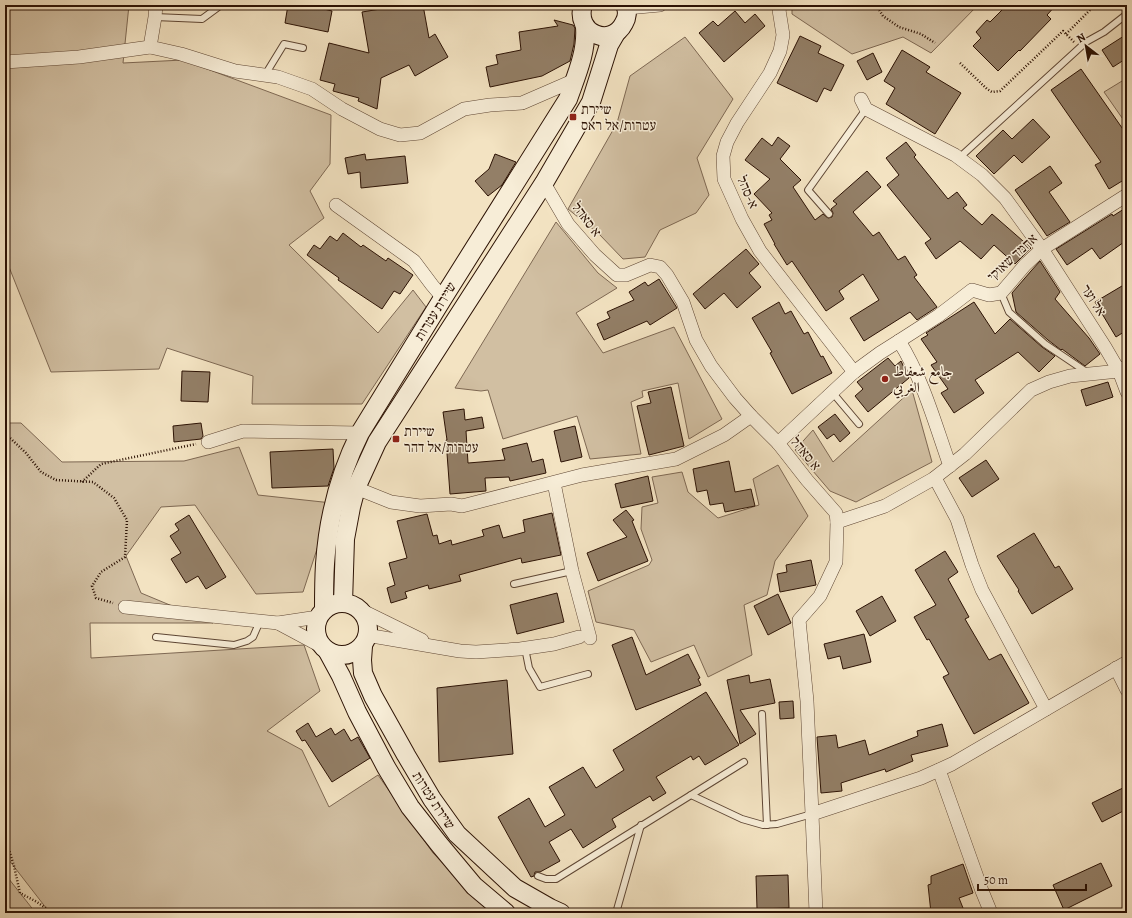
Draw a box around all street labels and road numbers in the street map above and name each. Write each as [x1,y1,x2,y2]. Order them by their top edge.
street label: א-סהל [732,173,763,212]
street label: א סאהל [567,198,606,241]
street label: אחמד שאוקי [983,229,1042,286]
street label: שיירת עטרות [410,278,461,344]
street label: אל וער [1076,281,1111,320]
street label: א סאהל [786,432,825,474]
street label: שיירת עטרות [408,768,460,833]

